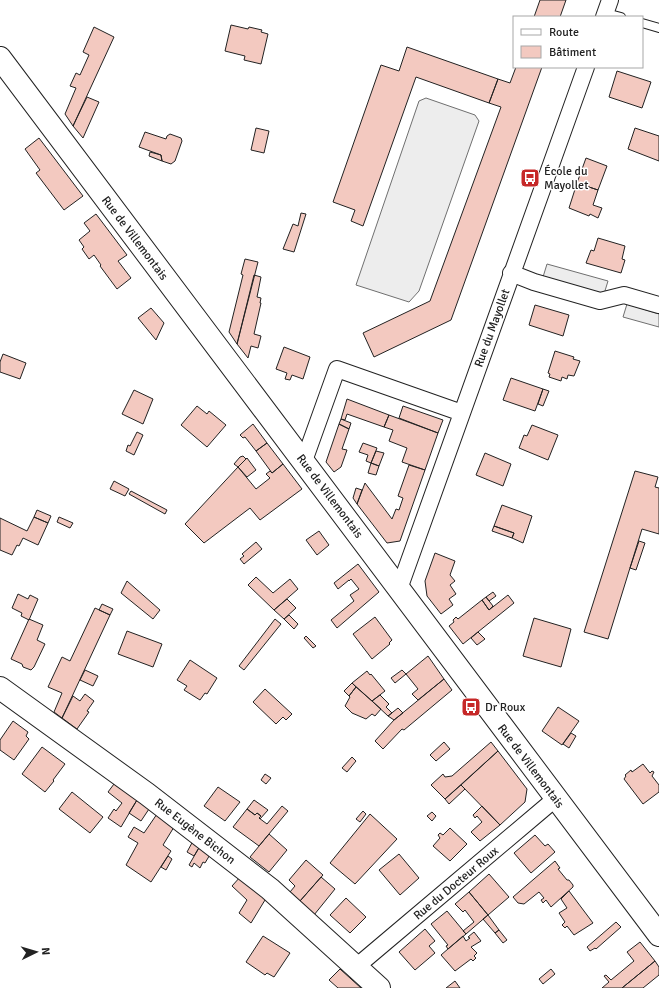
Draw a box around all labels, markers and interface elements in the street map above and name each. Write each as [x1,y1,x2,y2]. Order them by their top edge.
legend [513,16,643,68]
text: Route [549,25,579,40]
text: Bâtiment [549,45,596,60]
place label: École du Mayollet [544,164,588,193]
bus stop icon: École du Mayollet [519,167,541,189]
street label: Rue de Villemontais [98,193,171,283]
street label: Rue du Mayollet [471,287,514,369]
street label: Rue de Villemontais [293,451,366,541]
bus stop icon: Dr Roux [460,696,482,718]
place label: Dr Roux [485,700,526,715]
street label: Rue de Villemontais [494,721,567,811]
street label: Rue Eugène Bichon [151,795,238,868]
street label: Rue du Docteur Roux [411,843,502,923]
north arrow [16,932,56,972]
text: N [39,947,52,956]

